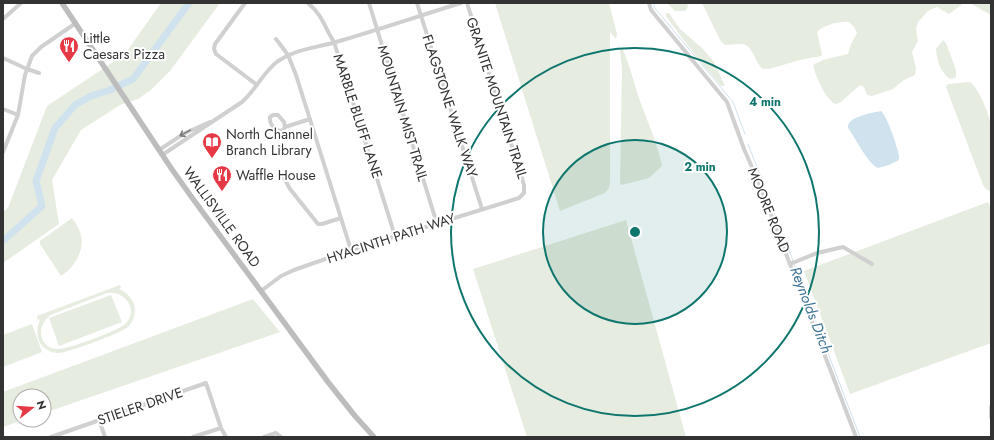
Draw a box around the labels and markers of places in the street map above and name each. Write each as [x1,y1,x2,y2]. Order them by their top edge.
place label: Little Caesars Pizza [83,28,165,64]
restaurant icon: Little Caesars Pizza [58,35,80,63]
place label: North Channel Branch Library [226,124,313,160]
library icon: North Channel Branch Library [201,131,223,159]
restaurant icon: Waffle House [211,164,233,192]
place label: Waffle House [236,165,316,185]
centre of rings [628,225,642,239]

